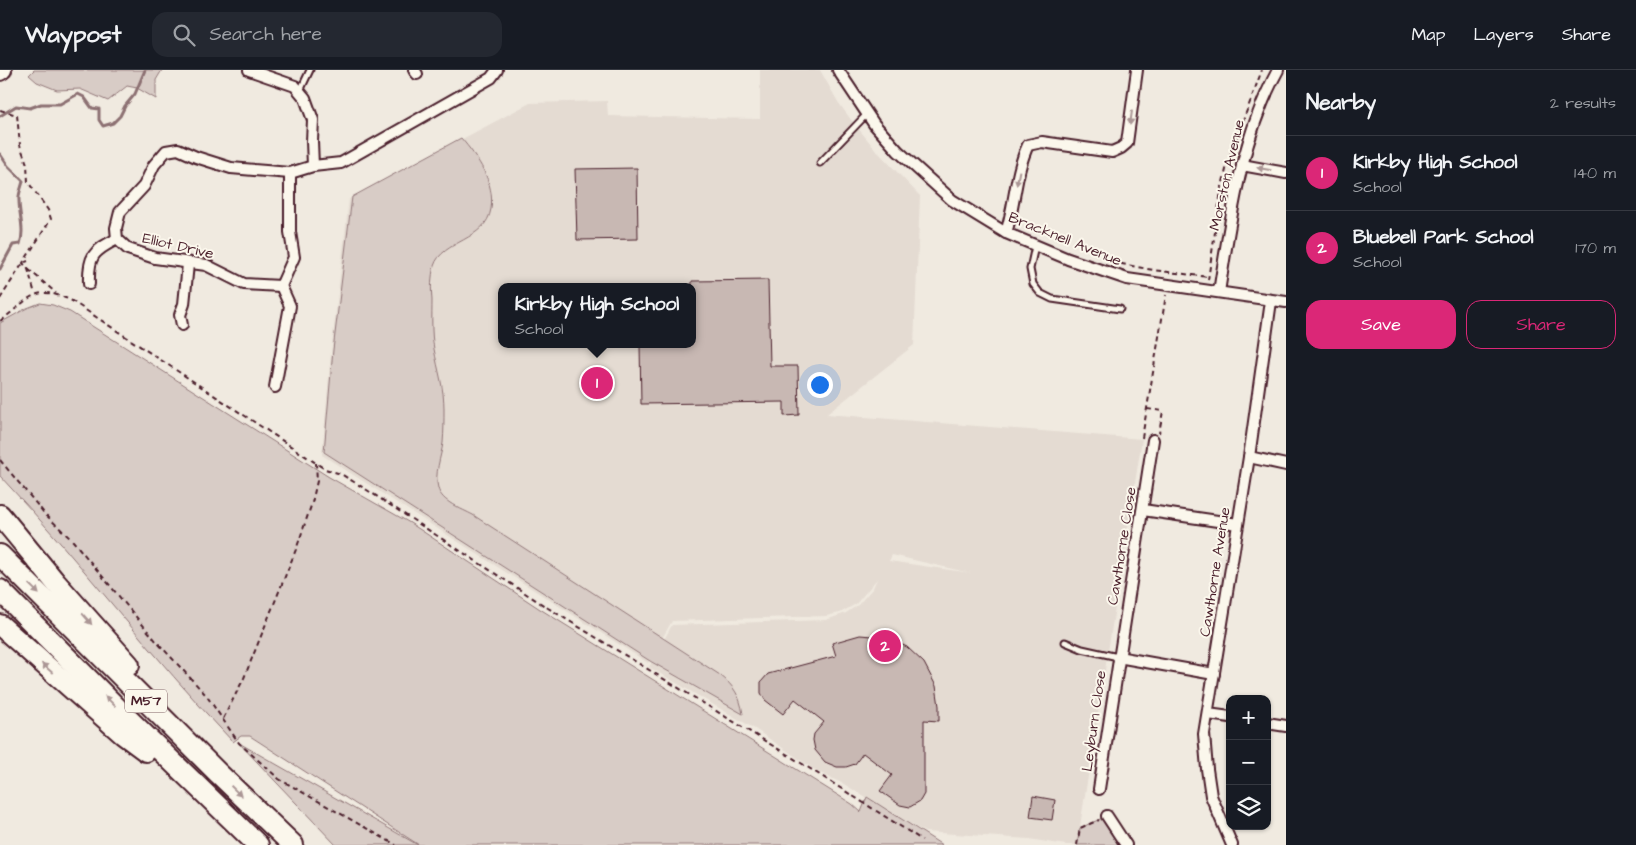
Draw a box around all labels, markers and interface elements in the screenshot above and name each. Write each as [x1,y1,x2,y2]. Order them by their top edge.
search box [152,12,502,57]
text: Waypost [25,18,122,52]
icon: search [170,21,198,49]
text: Search here [210,21,322,48]
text: Map [1411,22,1445,47]
text: Layers [1473,22,1534,47]
text: Share [1562,22,1611,47]
text: Nearby [1306,88,1376,117]
text: 2 results [1550,92,1616,114]
one-way arrow [1126,111,1134,127]
street label: Morston Avenue [1204,117,1250,233]
text: Kirkby High School [1353,149,1517,176]
text: 1 [1321,162,1323,184]
text: 140 m [1574,162,1616,184]
one-way arrow [1256,165,1272,173]
one-way arrow [1014,171,1022,187]
text: School [1353,176,1402,198]
street label: Bracknell Avenue [1005,207,1125,271]
text: Bluebell Park School [1353,224,1534,251]
street label: Elliot Drive [140,228,216,264]
text: 2 [1317,237,1327,259]
text: 170 m [1575,237,1616,259]
text: School [1353,251,1402,273]
popup [498,283,696,348]
text: Kirkby High School [515,291,679,318]
button: Save [1306,300,1456,349]
button: Share [1466,300,1616,349]
text: School [515,318,564,340]
pin: 1 [581,364,613,402]
your location [807,372,833,398]
street label: Cawthorne Close [1102,485,1142,607]
street label: Cawthorne Avenue [1194,506,1236,638]
one-way arrow [28,583,40,595]
one-way arrow [82,613,93,626]
pin: 2 [869,627,901,665]
one-way arrow [41,662,54,673]
street label: Leyburn Close [1077,669,1112,773]
road number: M57 [125,690,167,712]
map controls [1226,695,1271,830]
button: + [1226,695,1271,740]
one-way arrow [104,696,116,708]
button: − [1226,740,1271,785]
one-way arrow [230,785,242,797]
button: layers [1226,785,1271,830]

